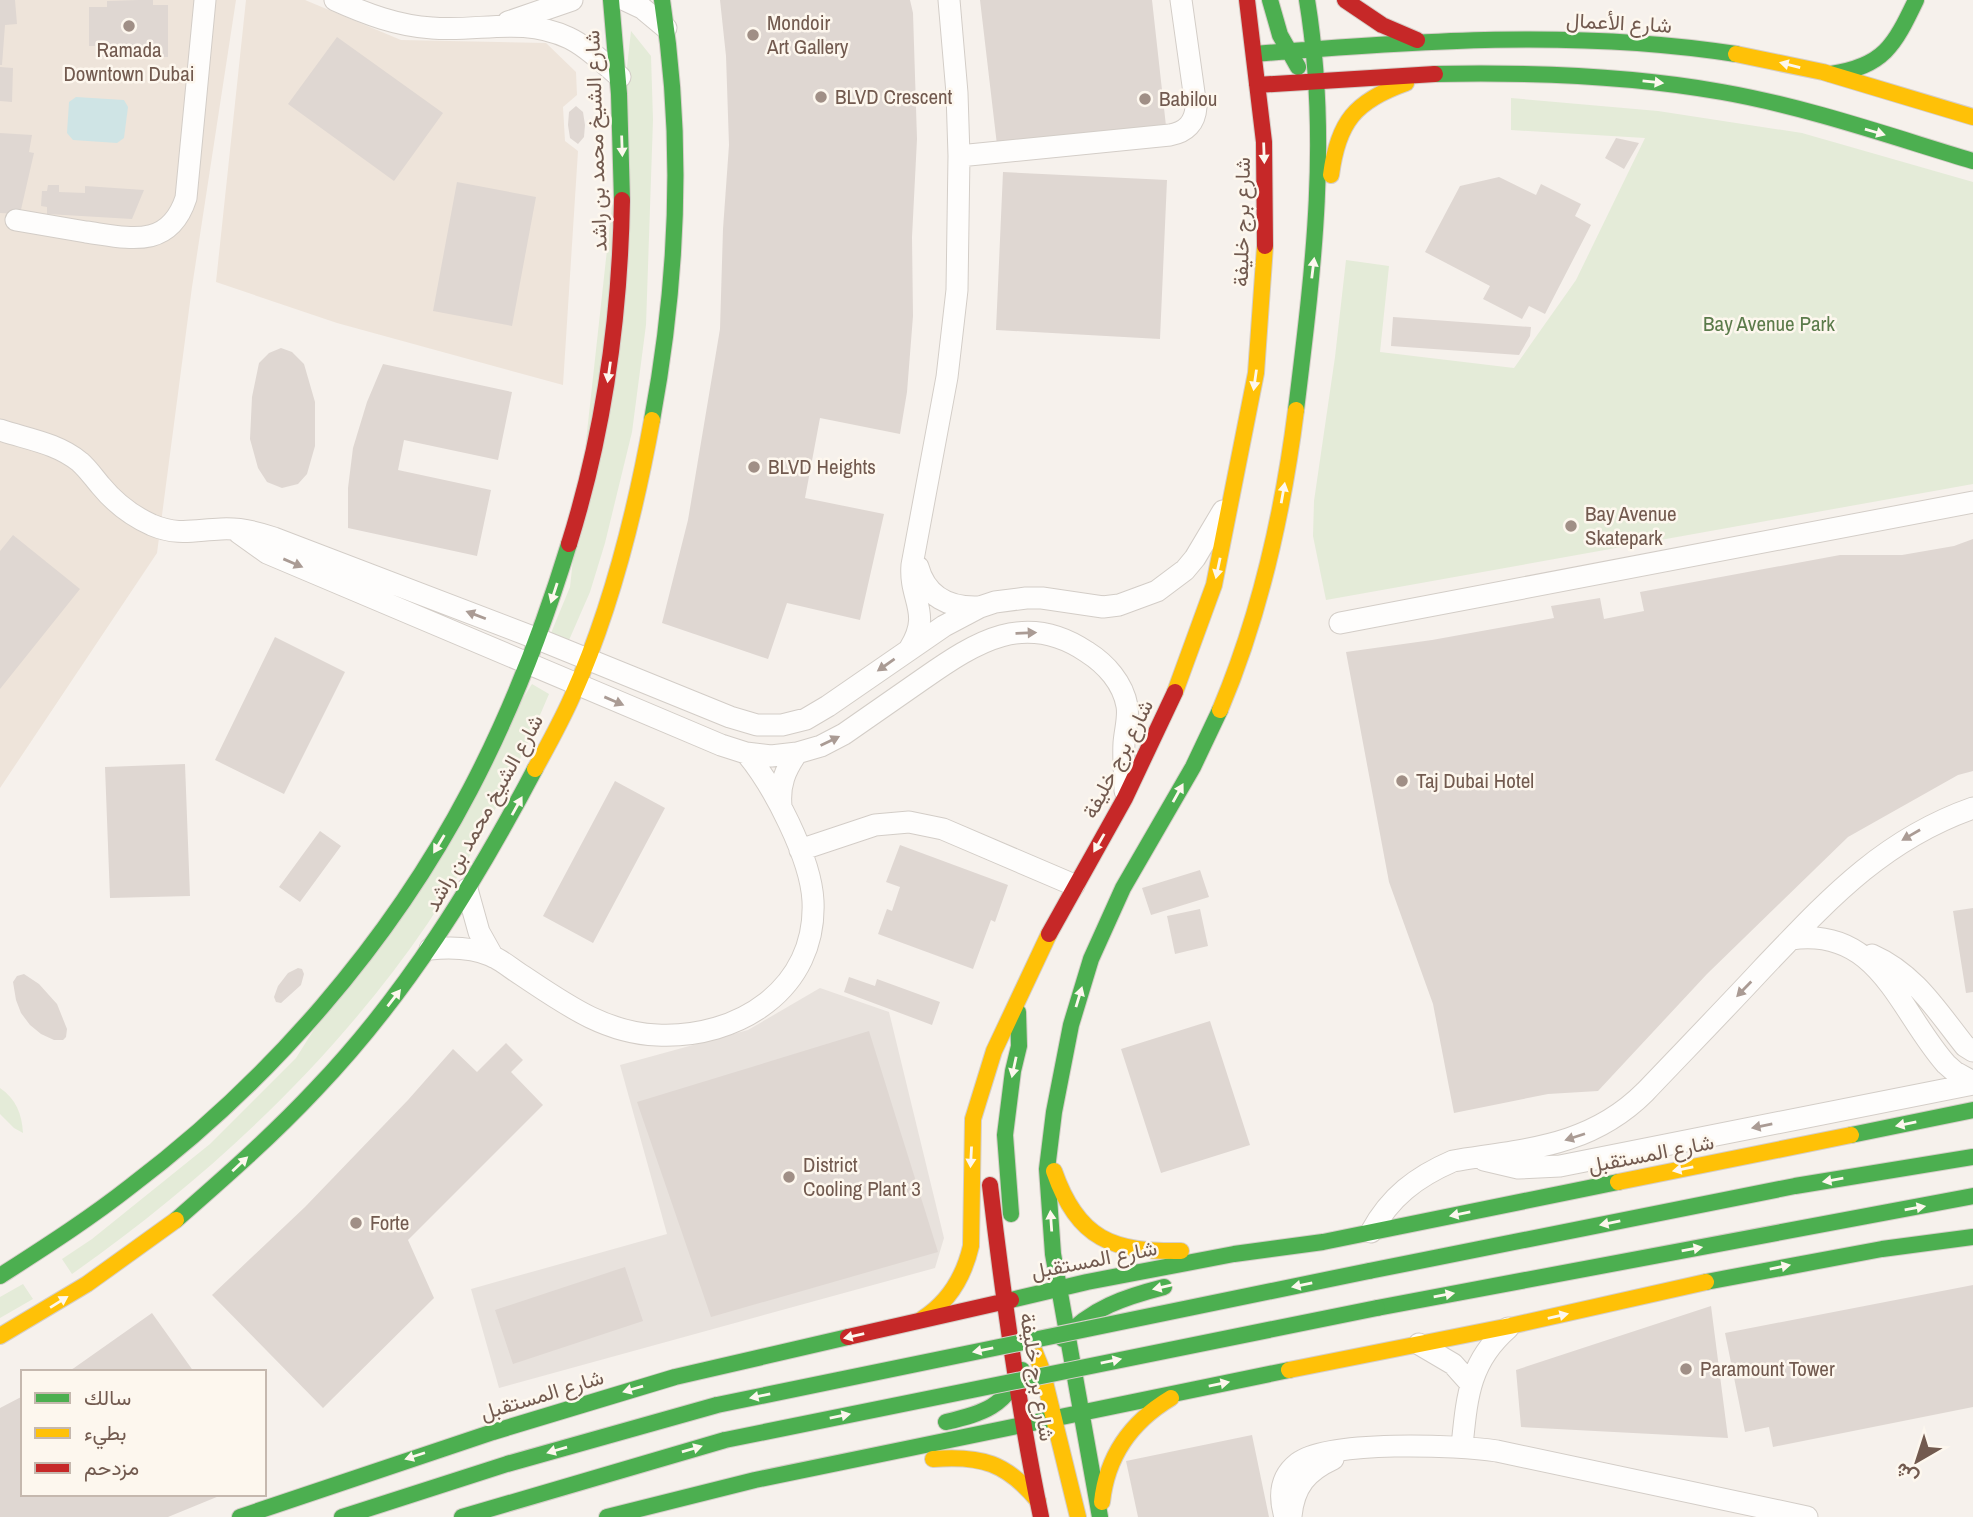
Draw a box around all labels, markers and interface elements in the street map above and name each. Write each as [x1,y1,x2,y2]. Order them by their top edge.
street label: شارع الأعمال [1565,5,1673,40]
place label: Mondoir Art Gallery [766,8,849,61]
marker: Ramada Downtown Dubai [121,18,137,34]
marker: Mondoir Art Gallery [745,27,761,43]
street label: شارع الشيخ محمد بن راشد [577,30,614,252]
place label: Ramada Downtown Dubai [63,35,195,88]
one-way arrow [1779,59,1801,70]
one-way arrow [1642,77,1664,88]
place label: BLVD Crescent [835,82,953,111]
place label: Babilou [1159,84,1217,113]
marker: BLVD Crescent [813,89,829,105]
marker: Babilou [1137,91,1153,107]
one-way arrow [1864,127,1885,137]
one-way arrow [616,135,627,157]
one-way arrow [1259,142,1270,164]
street label: شارع برج خليفة [1226,157,1257,287]
one-way arrow [1307,257,1318,279]
park label: Bay Avenue Park [1703,309,1835,338]
one-way arrow [604,362,615,384]
one-way arrow [1249,369,1260,391]
place label: BLVD Heights [768,452,876,481]
marker: BLVD Heights [746,459,762,475]
one-way arrow [1277,482,1288,504]
place label: Bay Avenue Skatepark [1585,499,1677,552]
marker: Bay Avenue Skatepark [1563,518,1579,534]
one-way arrow [1212,557,1223,579]
one-way arrow [282,558,303,569]
one-way arrow [548,582,559,603]
one-way arrow [465,610,486,621]
one-way arrow [1015,627,1037,639]
one-way arrow [877,658,895,672]
street label: شارع برج خليفة [1075,694,1160,823]
one-way arrow [604,696,625,707]
street label: شارع الشيخ محمد بن راشد [417,709,550,917]
one-way arrow [820,736,840,747]
place label: Taj Dubai Hotel [1416,766,1534,795]
marker: Taj Dubai Hotel [1394,773,1410,789]
one-way arrow [1172,784,1184,803]
one-way arrow [511,797,523,816]
one-way arrow [1901,829,1920,842]
one-way arrow [1093,833,1105,852]
one-way arrow [433,834,446,853]
one-way arrow [1735,980,1752,997]
one-way arrow [1074,986,1084,1007]
one-way arrow [386,989,401,1007]
one-way arrow [1009,1056,1020,1078]
one-way arrow [1895,1119,1917,1130]
one-way arrow [1751,1121,1773,1132]
street label: شارع المستقبل [1586,1127,1716,1180]
one-way arrow [1564,1132,1585,1143]
one-way arrow [966,1146,977,1168]
place label: District Cooling Plant 3 [803,1150,921,1203]
one-way arrow [231,1157,248,1173]
one-way arrow [1672,1164,1694,1175]
marker: District Cooling Plant 3 [781,1169,797,1185]
one-way arrow [1822,1175,1844,1186]
one-way arrow [1905,1202,1927,1213]
place label: Forte [370,1208,409,1237]
one-way arrow [1449,1209,1471,1220]
one-way arrow [1045,1210,1056,1232]
marker: Forte [348,1215,364,1231]
one-way arrow [1599,1218,1621,1229]
street label: شارع المستقبل [1029,1233,1159,1286]
one-way arrow [1681,1244,1703,1255]
one-way arrow [1769,1261,1791,1272]
one-way arrow [1291,1279,1313,1290]
one-way arrow [1152,1282,1174,1293]
one-way arrow [1433,1290,1455,1301]
one-way arrow [49,1296,69,1309]
one-way arrow [1547,1310,1569,1321]
street label: شارع برج خليفة [1013,1311,1062,1443]
one-way arrow [843,1330,865,1341]
one-way arrow [972,1345,994,1356]
place label: Paramount Tower [1700,1354,1835,1383]
one-way arrow [1100,1356,1122,1367]
marker: Paramount Tower [1678,1361,1694,1377]
street label: شارع المستقبل [477,1362,607,1427]
legend [21,1370,266,1496]
one-way arrow [1208,1378,1230,1389]
text: سالك [84,1383,131,1412]
one-way arrow [622,1385,643,1395]
one-way arrow [749,1390,771,1401]
one-way arrow [829,1411,851,1422]
text: بطيء [84,1418,127,1450]
north arrow [1882,1426,1952,1496]
one-way arrow [681,1443,703,1454]
one-way arrow [546,1445,567,1455]
one-way arrow [405,1452,426,1462]
text: مزدحم [84,1453,139,1482]
text: ش [1889,1457,1923,1492]

